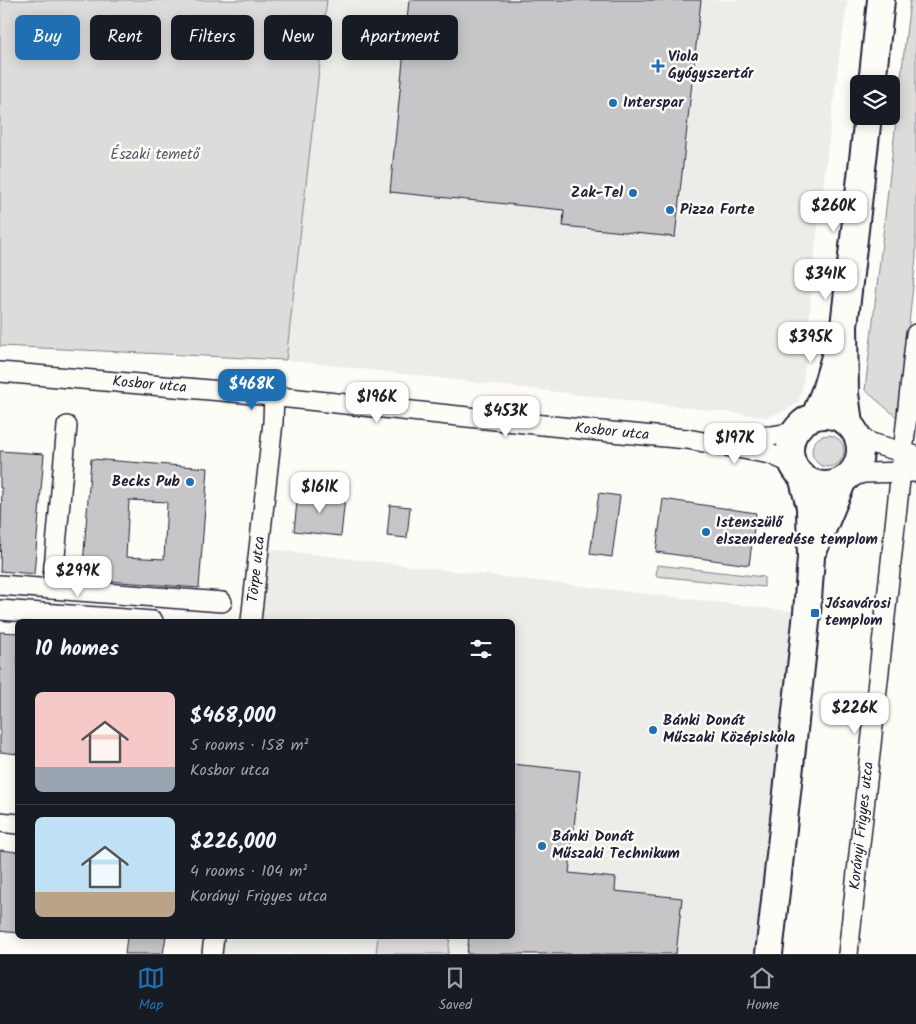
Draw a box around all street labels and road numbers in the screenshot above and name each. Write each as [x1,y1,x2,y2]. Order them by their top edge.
street label: Kosbor utca [111,370,188,400]
street label: Kosbor utca [574,416,650,447]
street label: Törpe utca [241,535,272,604]
street label: Korányi Frigyes utca [843,760,881,891]

